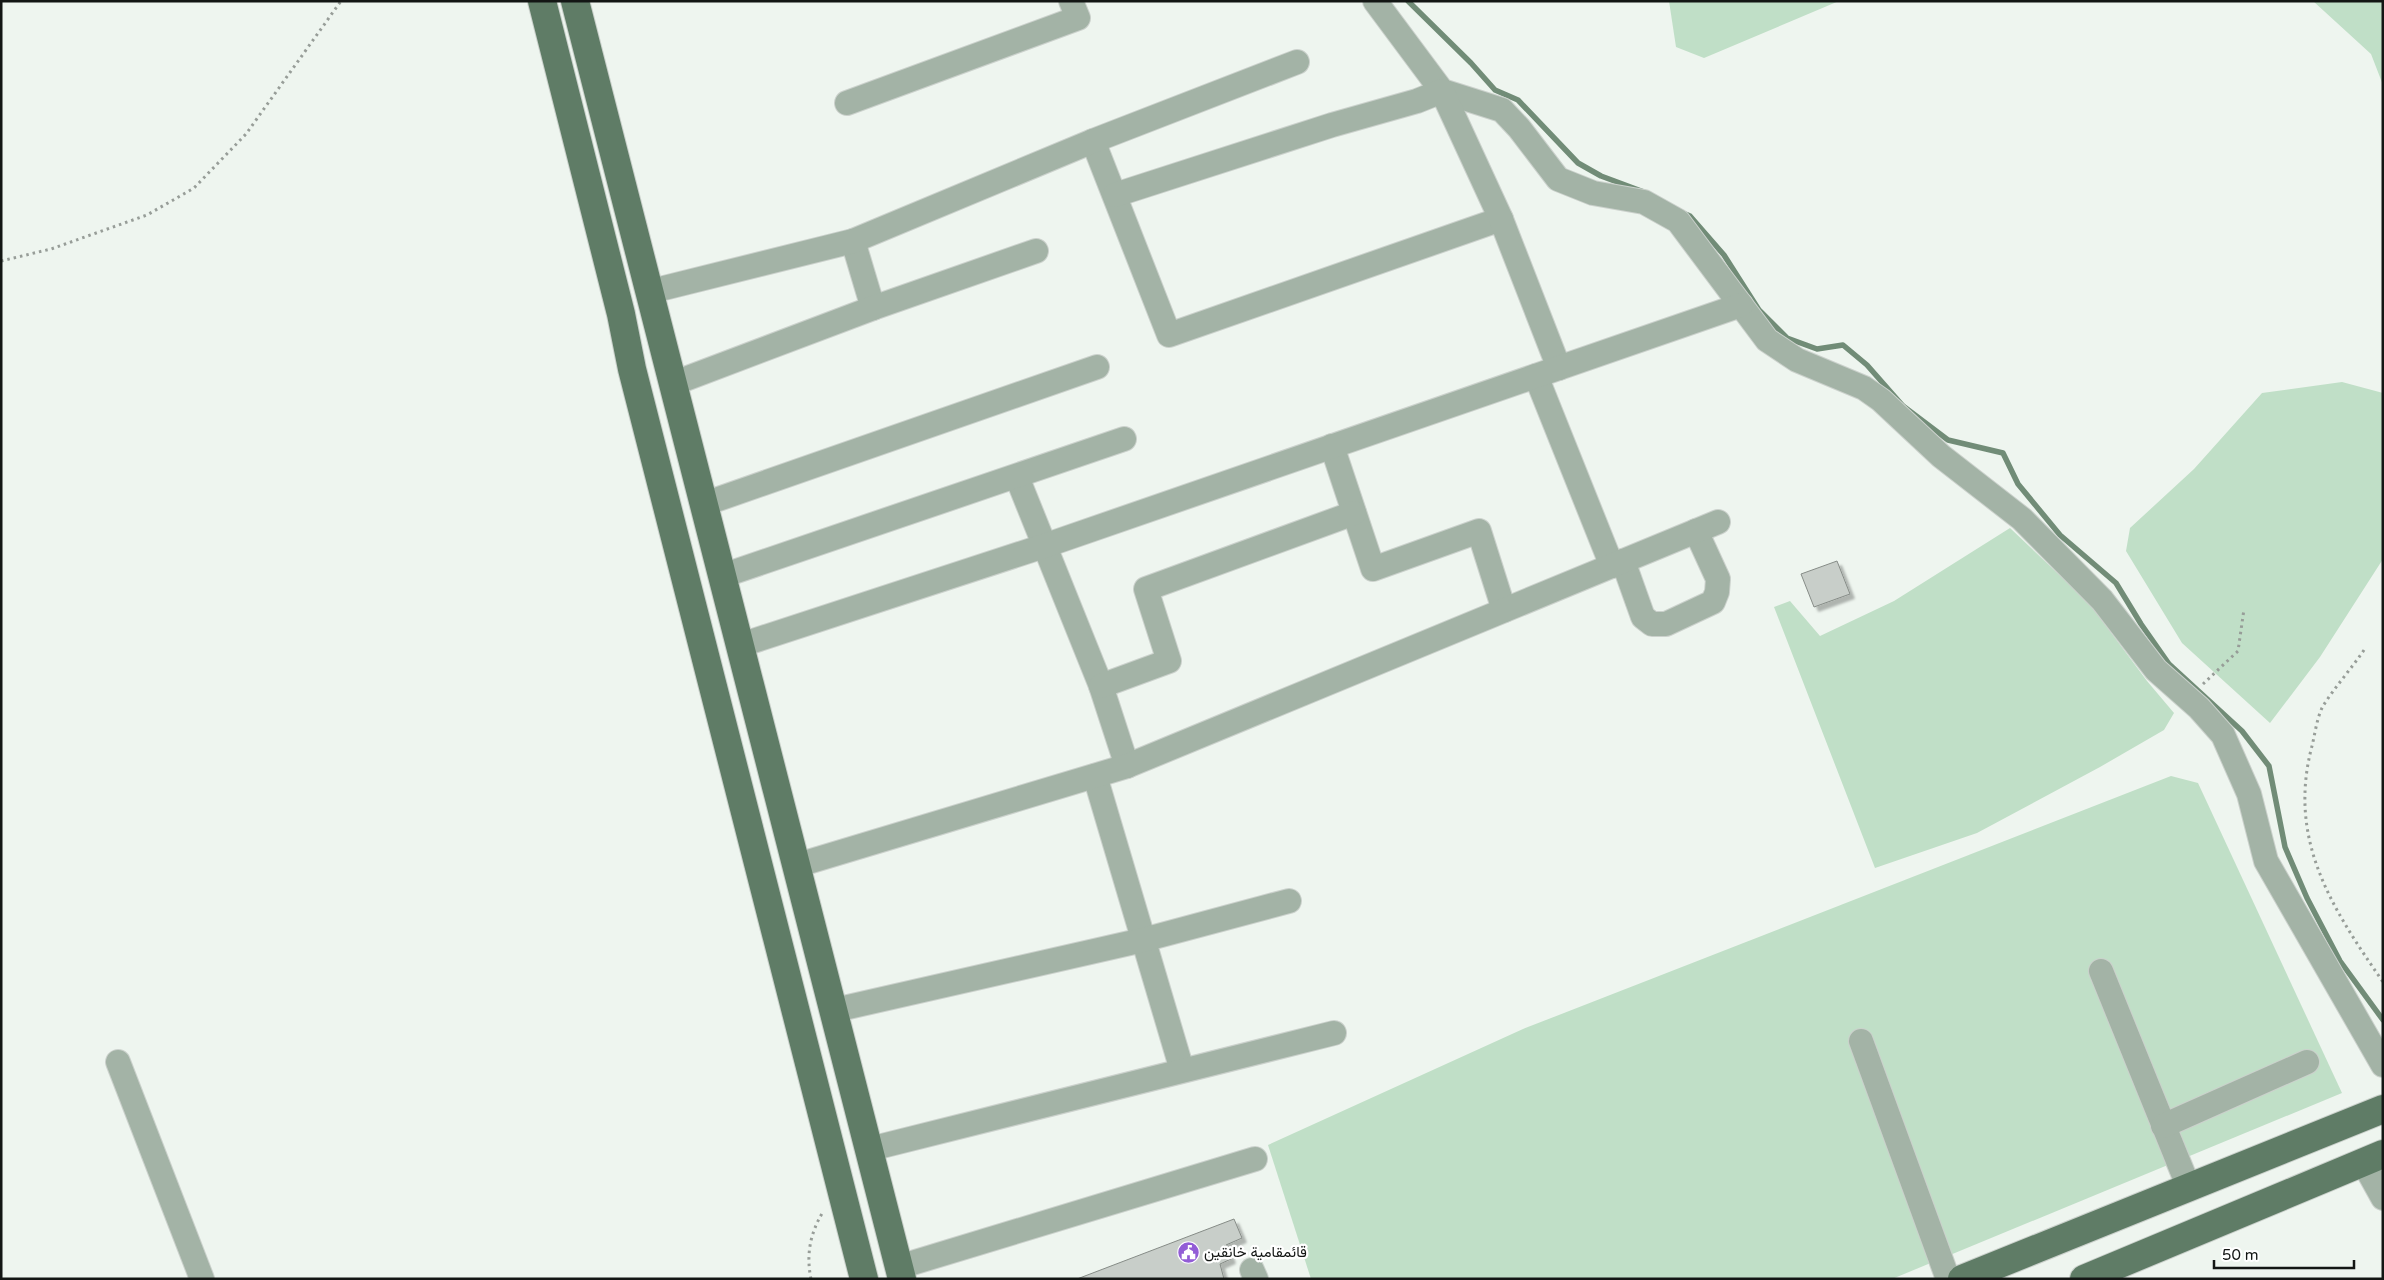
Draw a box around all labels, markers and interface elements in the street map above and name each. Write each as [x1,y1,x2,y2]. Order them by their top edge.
scale bar [2214,1238,2354,1270]
public building icon: قائمقامية خانقين [1176,1240,1200,1264]
place label: قائمقامية خانقين [1204,1243,1307,1262]
text: 50 m [2222,1246,2259,1264]

